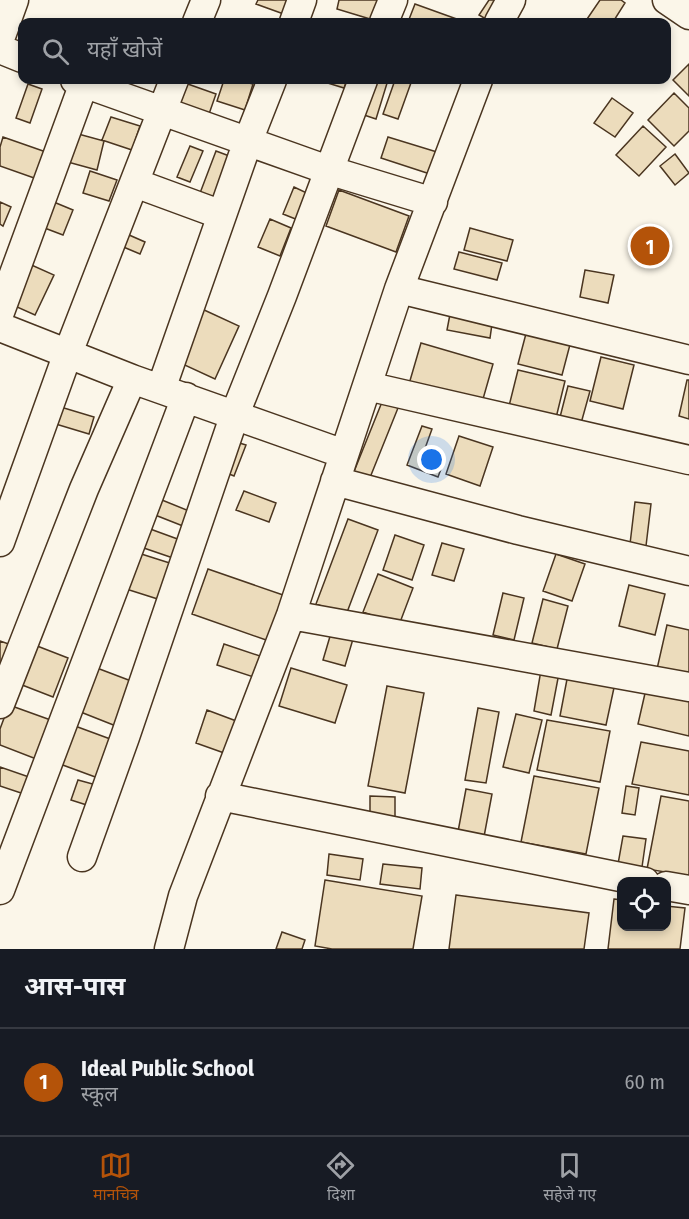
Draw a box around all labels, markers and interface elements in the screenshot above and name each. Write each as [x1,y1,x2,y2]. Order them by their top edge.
search box [18,18,671,84]
icon: search [39,35,72,68]
text: यहाँ खोजें [87,36,162,63]
pin: 1 [630,224,670,268]
your location [417,445,446,474]
map controls [617,877,671,931]
button: locate [617,877,671,931]
text: आस-पास [24,971,126,1002]
text: Ideal Public School [81,1055,254,1082]
text: 1 [39,1070,48,1094]
text: 60 m [625,1070,665,1094]
text: स्कूल [81,1082,118,1106]
tab: मानचित्र [93,1149,139,1207]
tab: दिशा [324,1149,357,1207]
tab: सहेजे गए [543,1149,596,1207]

